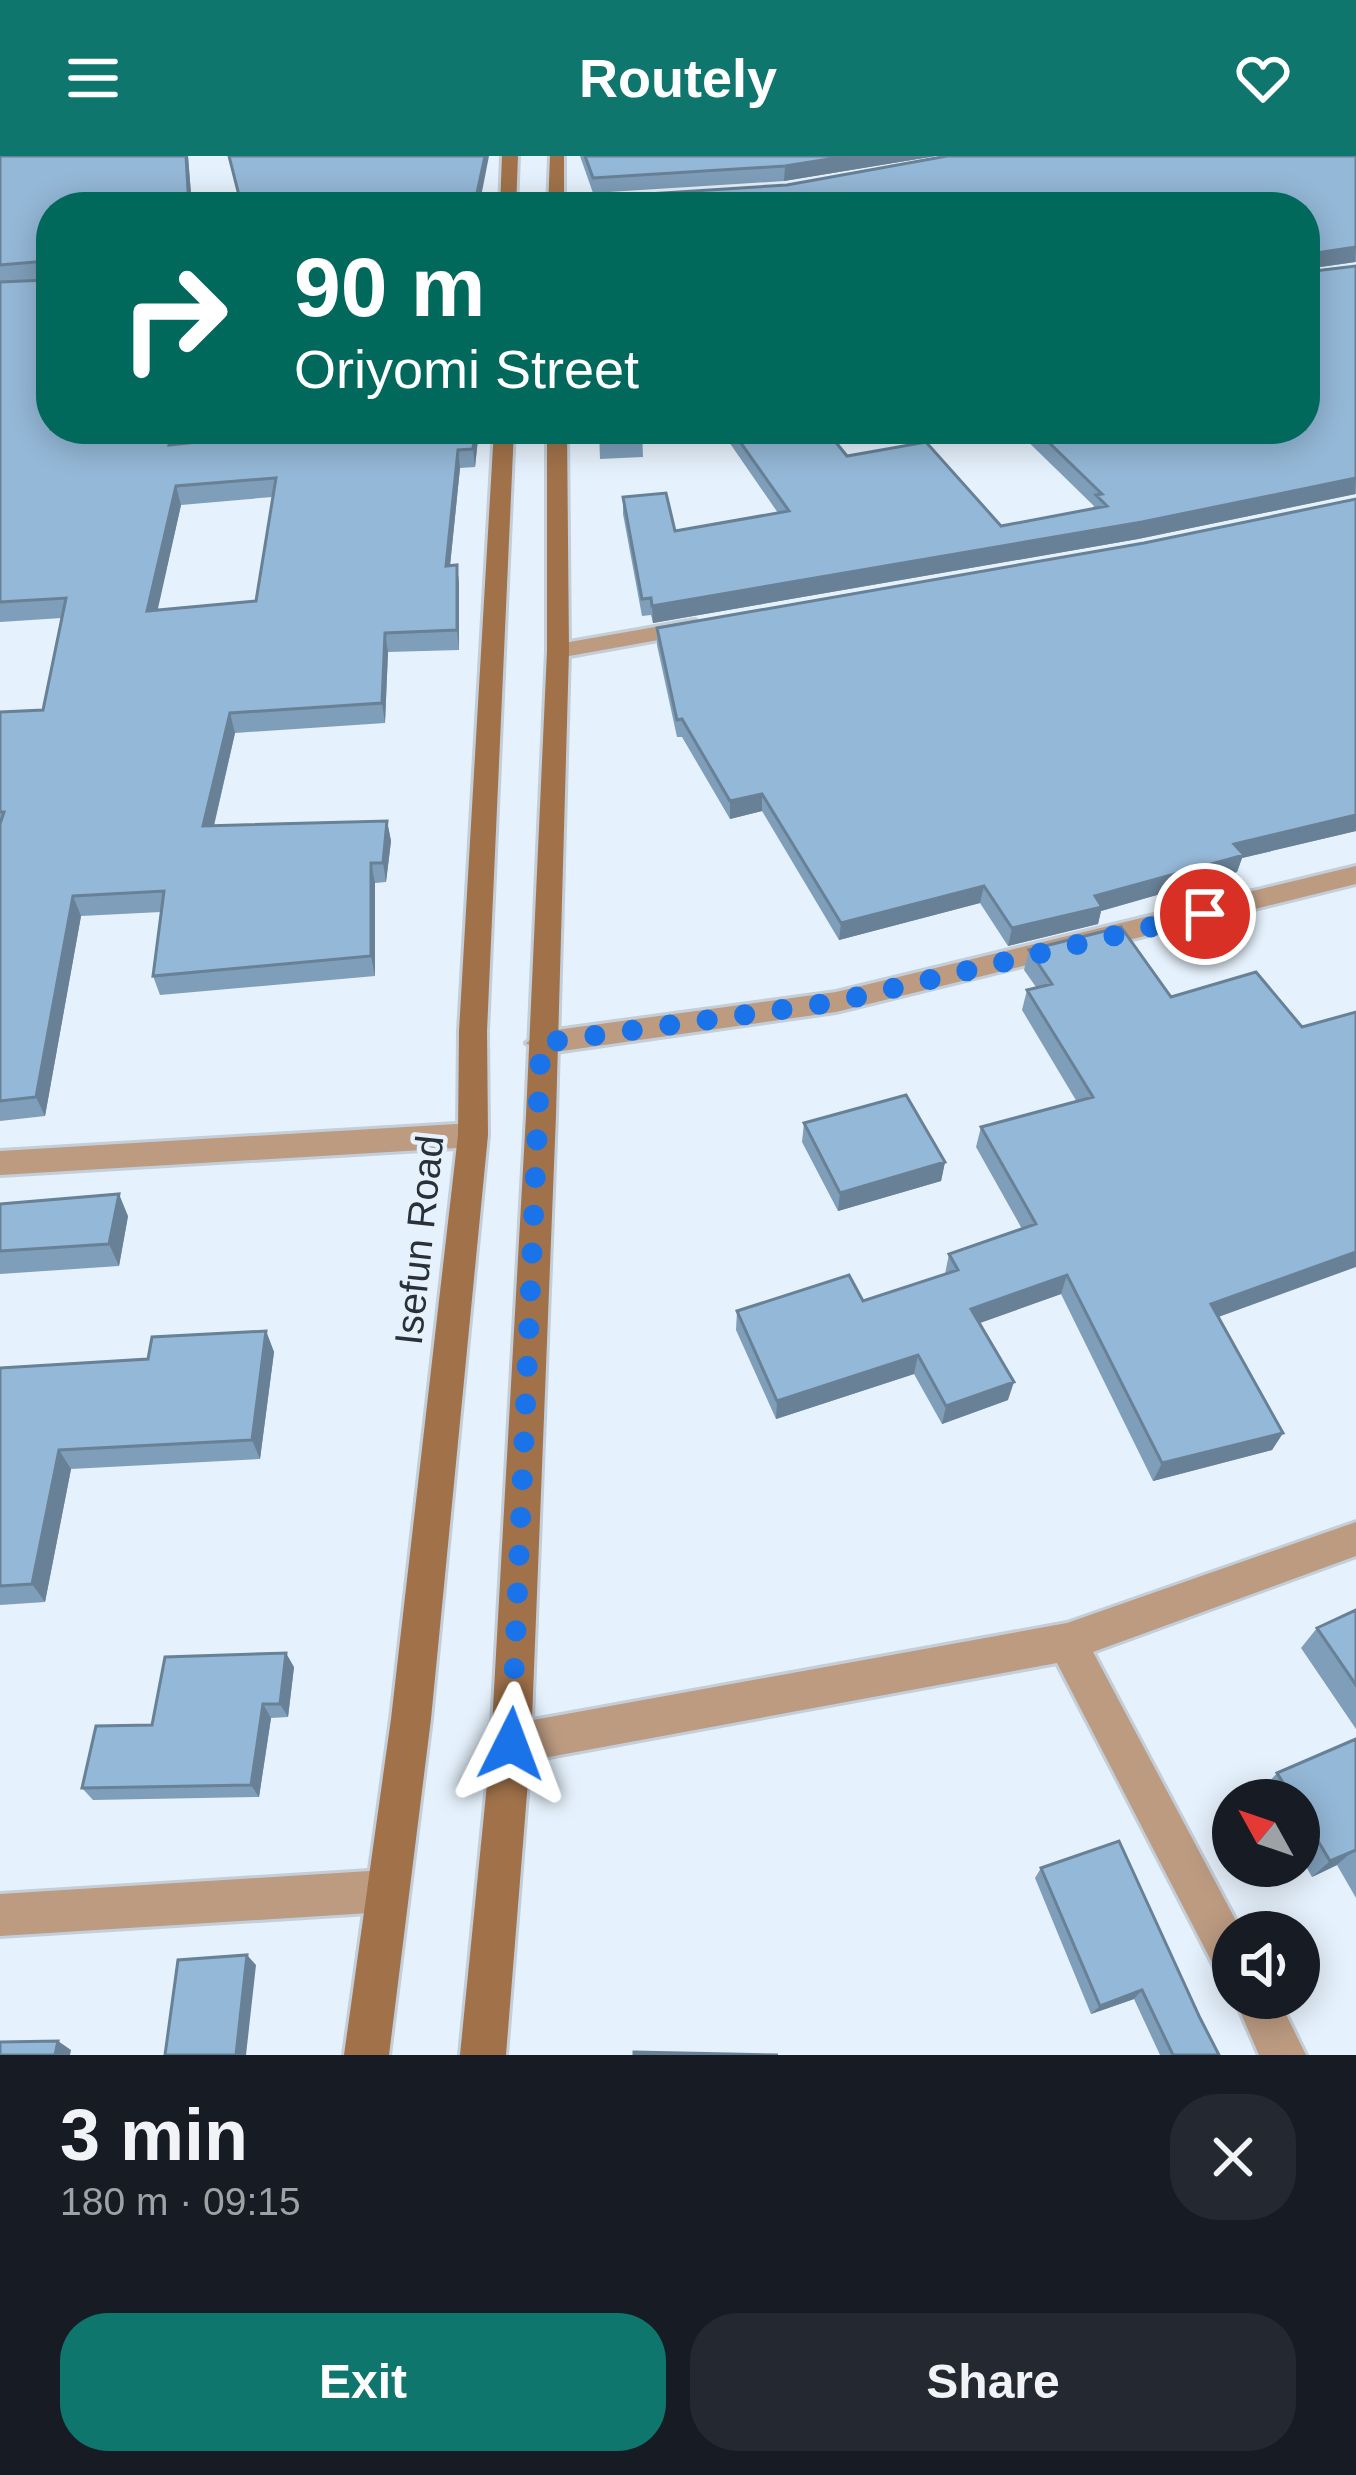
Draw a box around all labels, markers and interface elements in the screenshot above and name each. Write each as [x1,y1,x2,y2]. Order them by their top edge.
icon: menu [60,45,126,111]
icon: heart [1230,45,1296,111]
text: Routely [579,48,777,108]
icon: right [96,240,252,396]
text: 90 m [294,240,485,334]
text: Oriyomi Street [294,339,639,399]
pin [1154,863,1256,965]
icon: arrive [1172,881,1238,947]
street label: Isefun Road [387,1133,451,1347]
position arrow [448,1681,574,1807]
north arrow [1212,1779,1320,1887]
map controls [1212,1779,1320,2019]
button: sound [1212,1911,1320,2019]
button: close [1170,2094,1296,2220]
text: 3 min [60,2095,248,2175]
text: 180 m · 09:15 [60,2180,301,2223]
button: Exit [60,2313,666,2451]
button: Share [690,2313,1296,2451]

